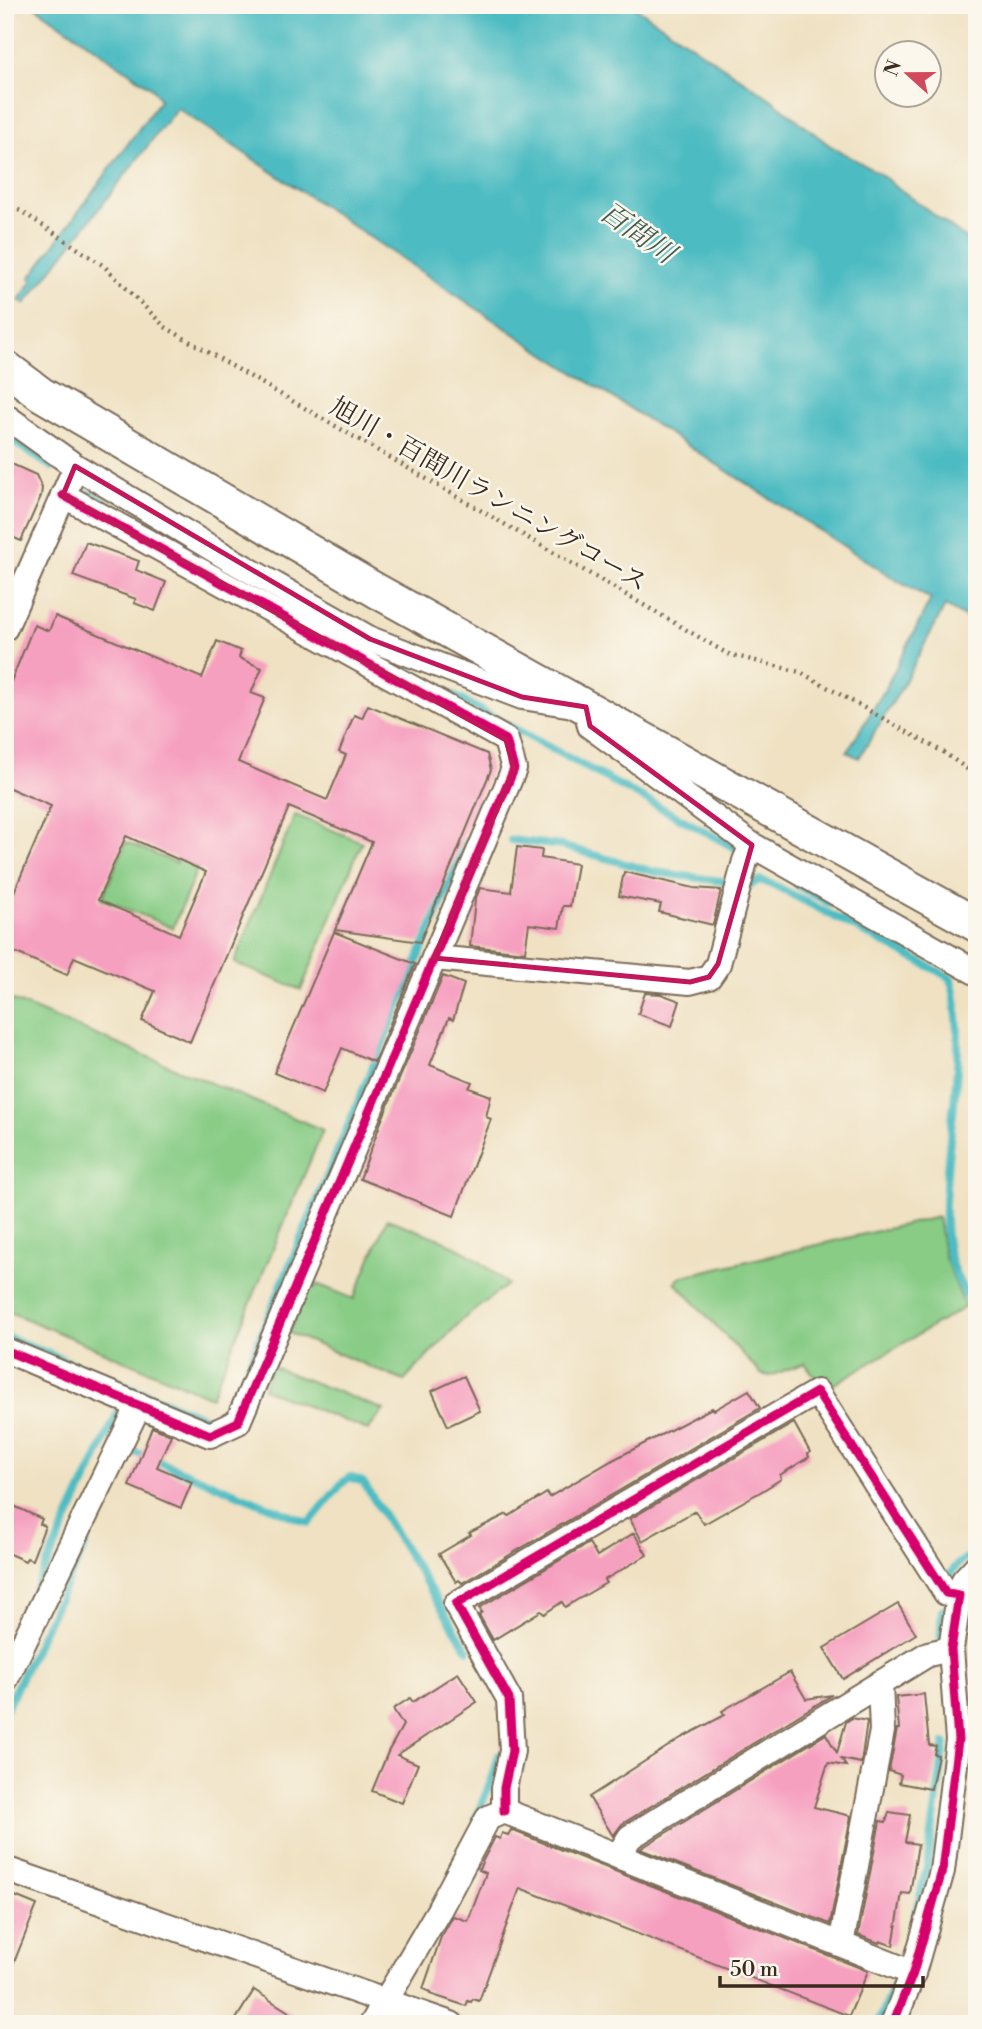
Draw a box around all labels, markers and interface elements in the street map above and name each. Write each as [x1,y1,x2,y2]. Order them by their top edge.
north arrow [874,38,944,108]
text: N [879,57,907,80]
water label: 百間川 [593,195,684,273]
street label: 旭川・百間川ランニングコース [324,391,653,599]
scale bar [720,1945,922,1989]
text: 50 m [730,1957,778,1983]

